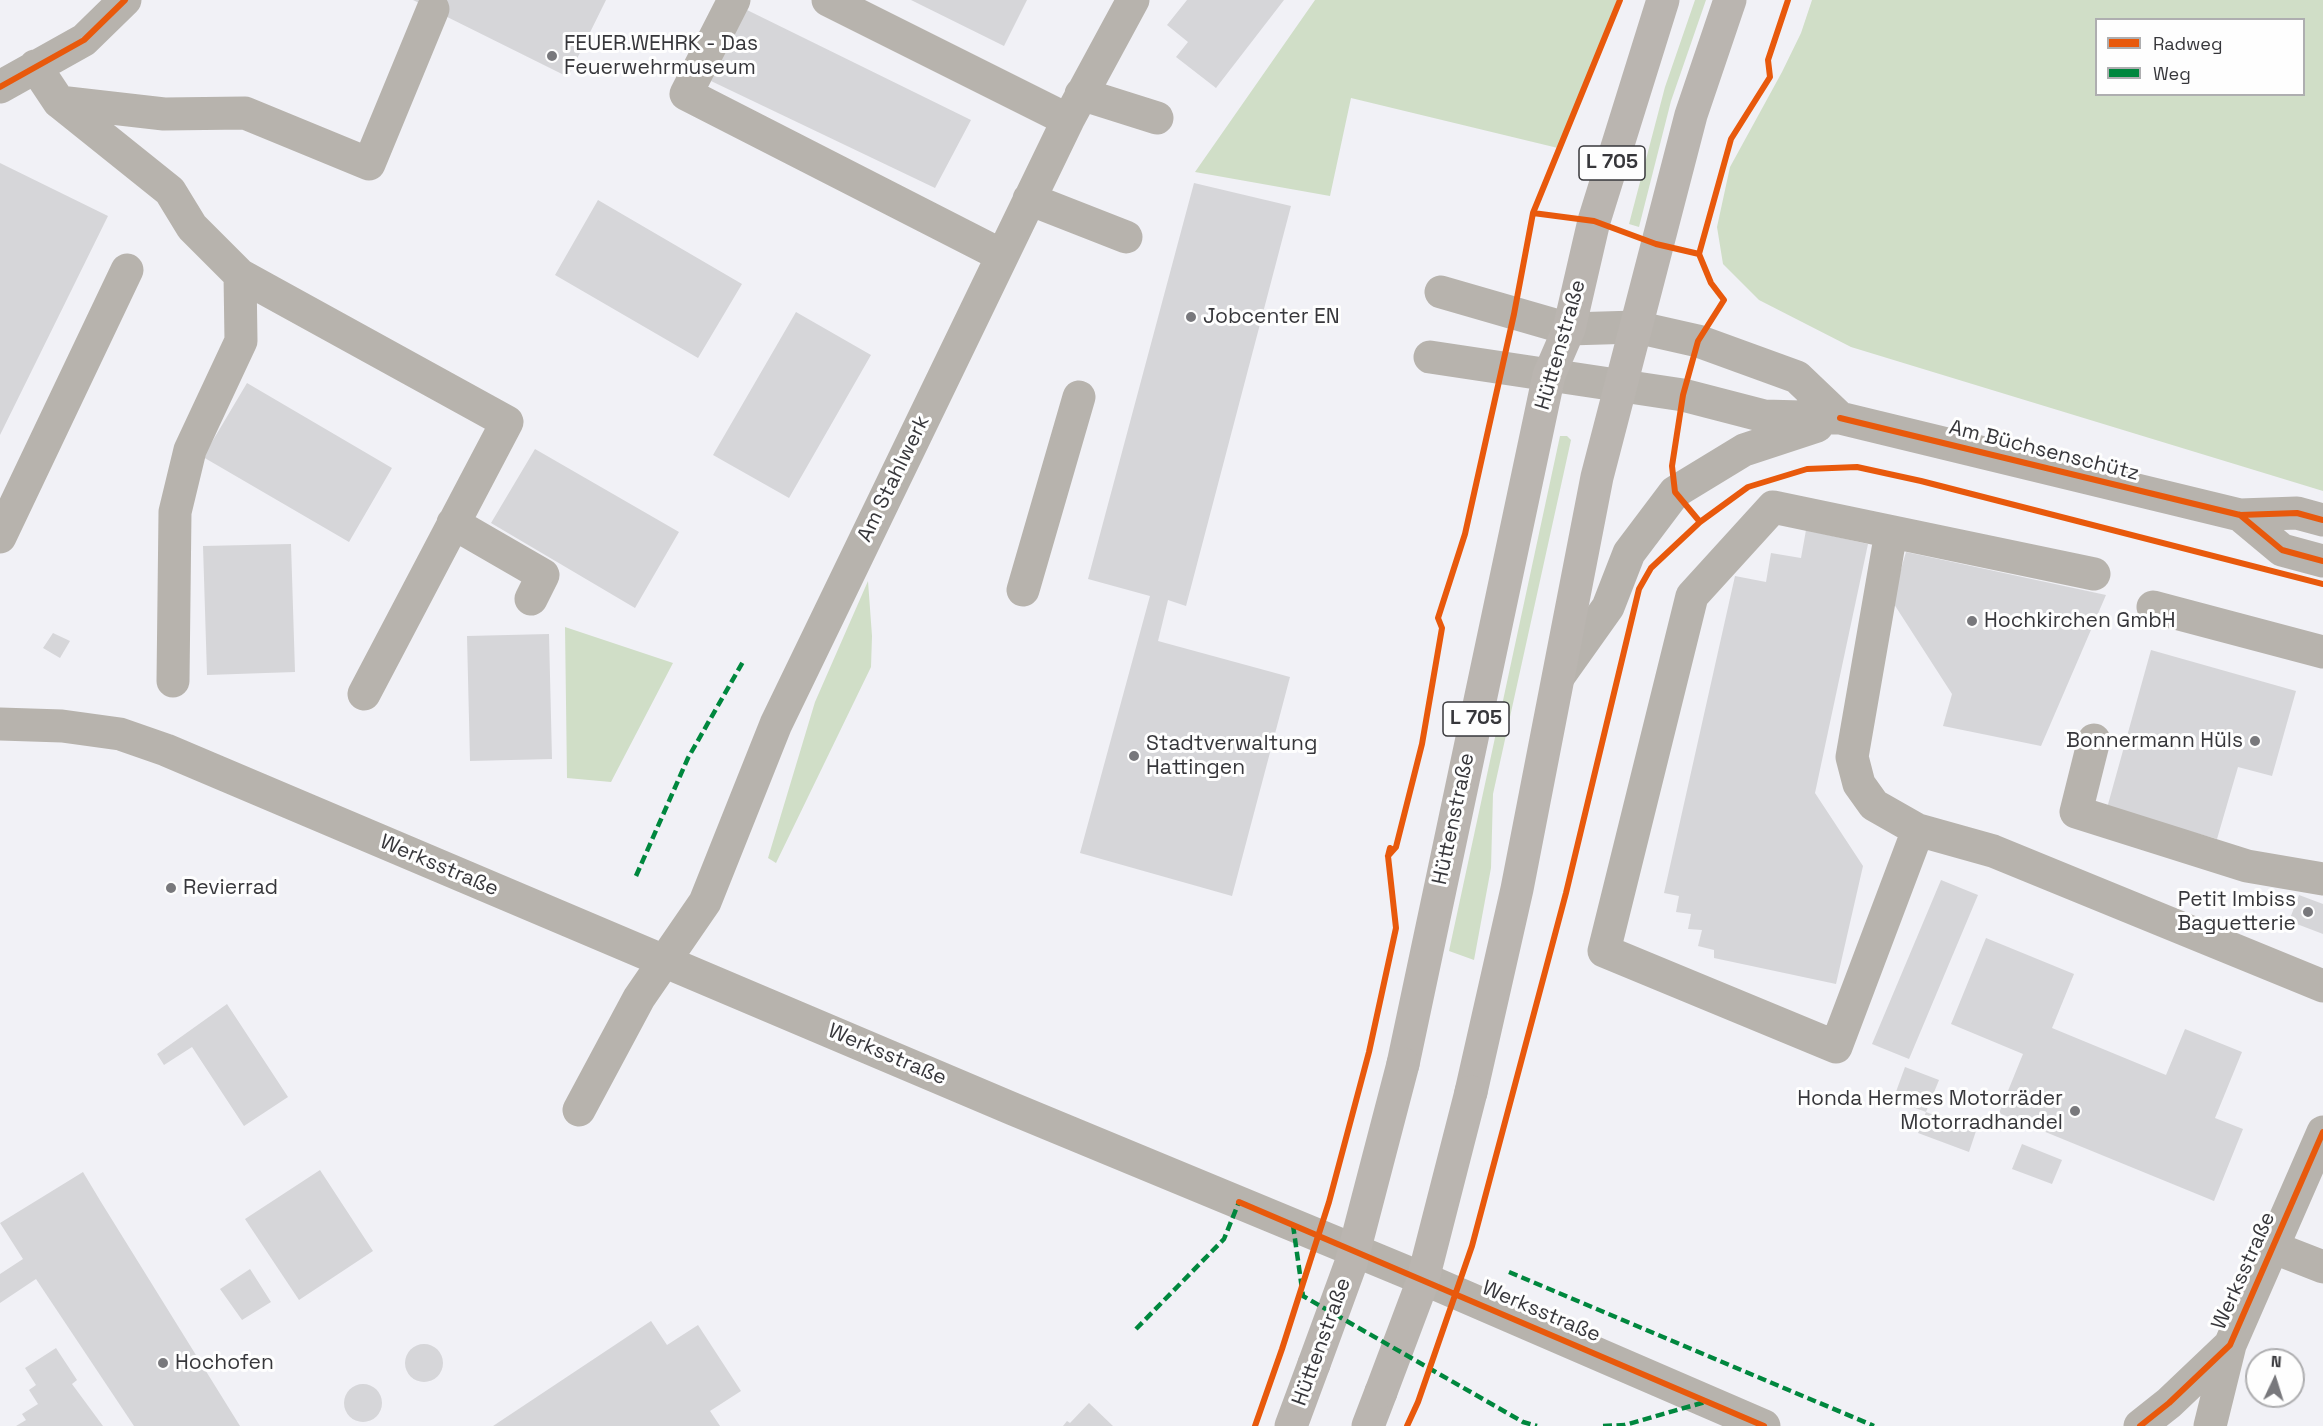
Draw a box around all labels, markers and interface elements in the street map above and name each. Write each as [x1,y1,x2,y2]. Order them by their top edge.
legend [2095,18,2305,96]
place label: FEUER.WEHRK - Das Feuerwehrmuseum [564,31,758,81]
text: Radweg [2153,32,2223,55]
marker: FEUER.WEHRK - Das Feuerwehrmuseum [545,49,559,63]
text: Weg [2153,62,2191,85]
road number: L 705 [1579,146,1645,180]
street label: Hüttenstraße [1530,277,1592,413]
place label: Jobcenter EN [1203,304,1340,330]
marker: Jobcenter EN [1184,310,1198,324]
street label: Am Stahlwerk [853,412,935,546]
street label: Am Büchsenschütz [1946,415,2142,487]
place label: Hochkirchen GmbH [1984,608,2176,634]
marker: Hochkirchen GmbH [1965,614,1979,628]
road number: L 705 [1443,702,1509,736]
place label: Bonnermann Hüls [2066,728,2243,754]
place label: Stadtverwaltung Hattingen [1146,731,1317,781]
marker: Bonnermann Hüls [2248,734,2262,748]
marker: Stadtverwaltung Hattingen [1127,749,1141,763]
street label: Hüttenstraße [1428,751,1480,887]
street label: Werksstraße [376,830,502,902]
place label: Revierrad [183,875,278,901]
marker: Revierrad [164,881,178,895]
place label: Petit Imbiss Baguetterie [2177,887,2296,937]
marker: Petit Imbiss Baguetterie [2301,905,2315,919]
street label: Werksstraße [824,1019,950,1091]
place label: Honda Hermes Motorräder Motorradhandel [1797,1086,2063,1136]
marker: Honda Hermes Motorräder Motorradhandel [2068,1104,2082,1118]
street label: Werksstraße [2207,1208,2281,1334]
street label: Hüttenstraße [1287,1275,1357,1409]
street label: Werksstraße [1478,1276,1604,1348]
north arrow [2245,1348,2305,1408]
place label: Hochofen [175,1350,274,1376]
text: N [2270,1351,2282,1372]
marker: Hochofen [156,1356,170,1370]

